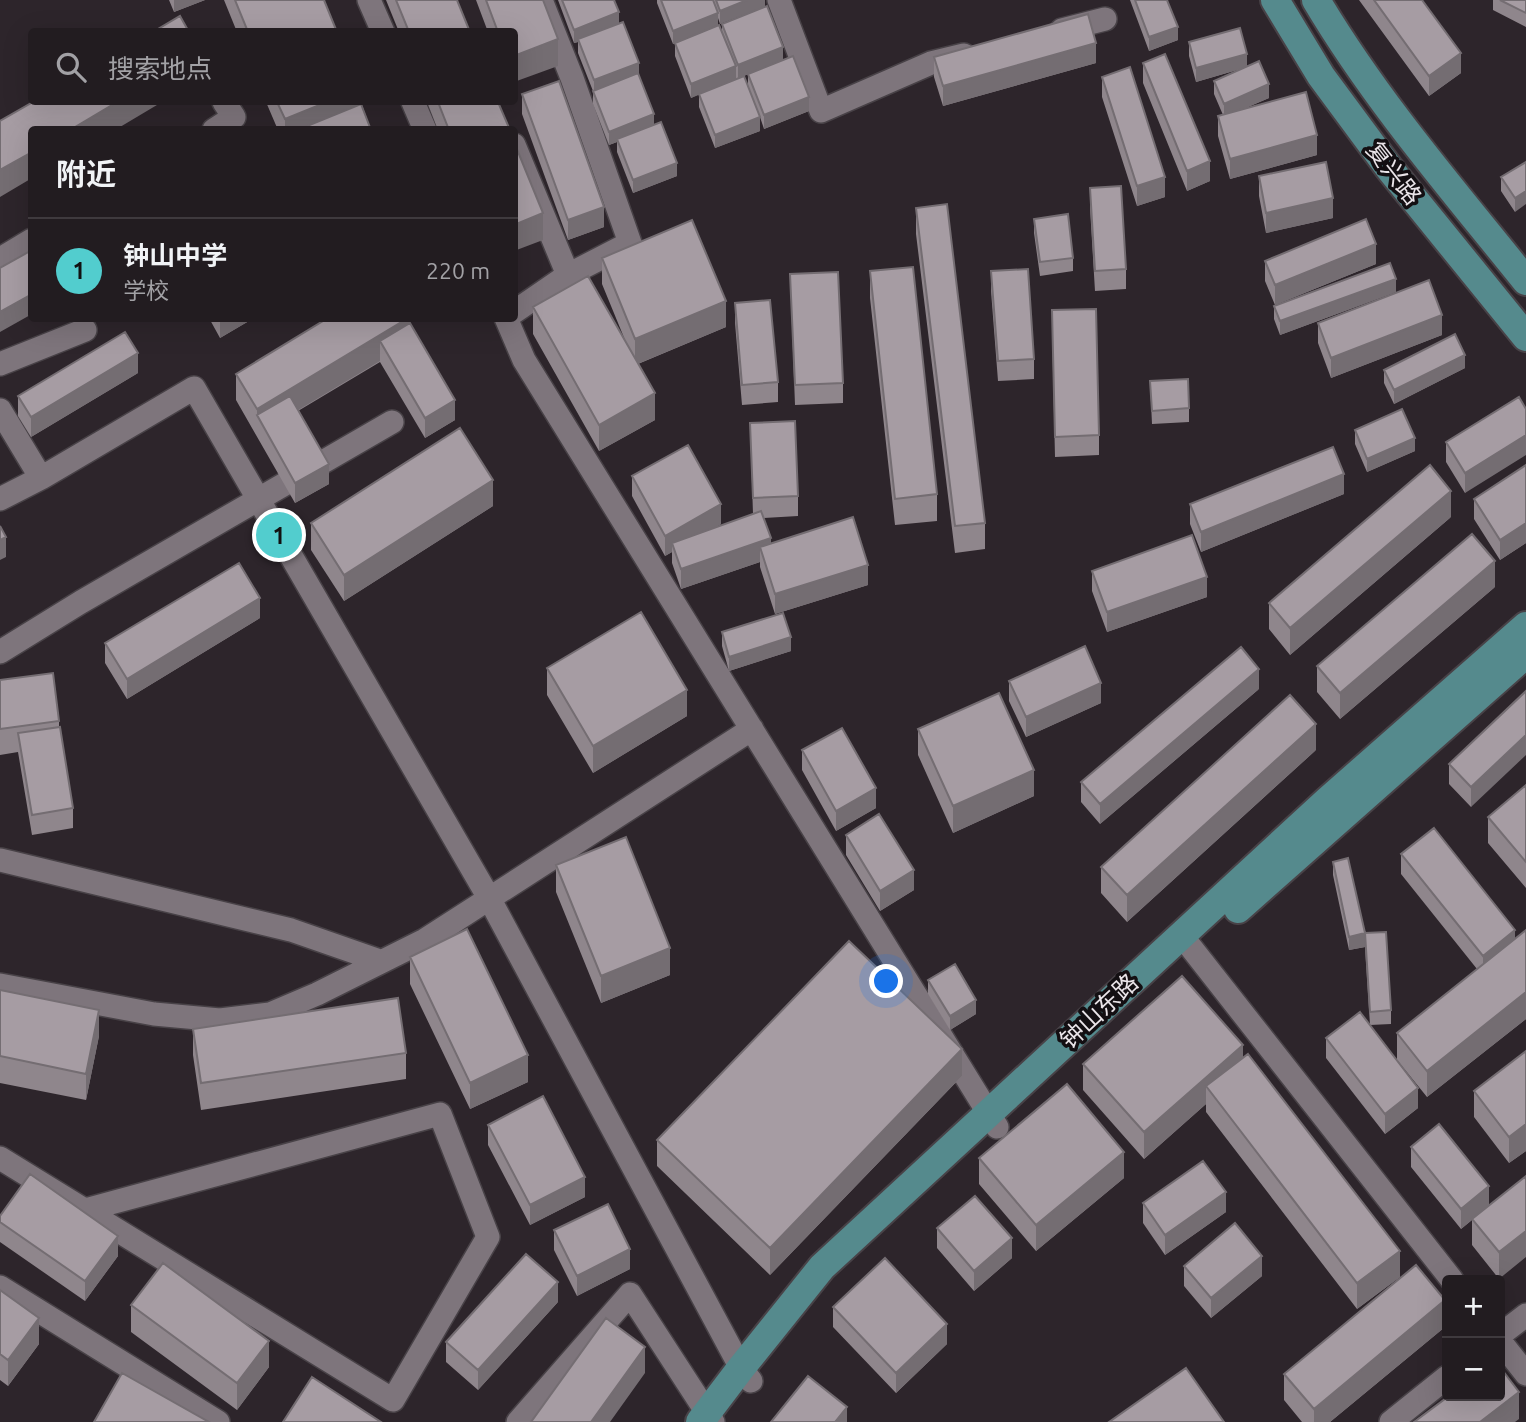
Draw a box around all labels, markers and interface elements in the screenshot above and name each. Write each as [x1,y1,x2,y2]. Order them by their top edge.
search box [28,28,518,105]
icon: search [52,48,90,86]
text: 搜索地点 [108,54,212,83]
street label: 复兴路 [1361,136,1427,210]
text: 附近 [56,157,116,191]
text: 钟山中学 [123,241,227,270]
text: 1 [73,258,85,283]
text: 220 m [426,258,490,283]
text: 学校 [123,278,169,303]
pin: 1 [256,509,302,561]
your location [869,964,903,998]
street label: 钟山东路 [1055,968,1143,1054]
map controls [1442,1275,1505,1401]
button: + [1442,1275,1505,1338]
button: − [1442,1338,1505,1401]

